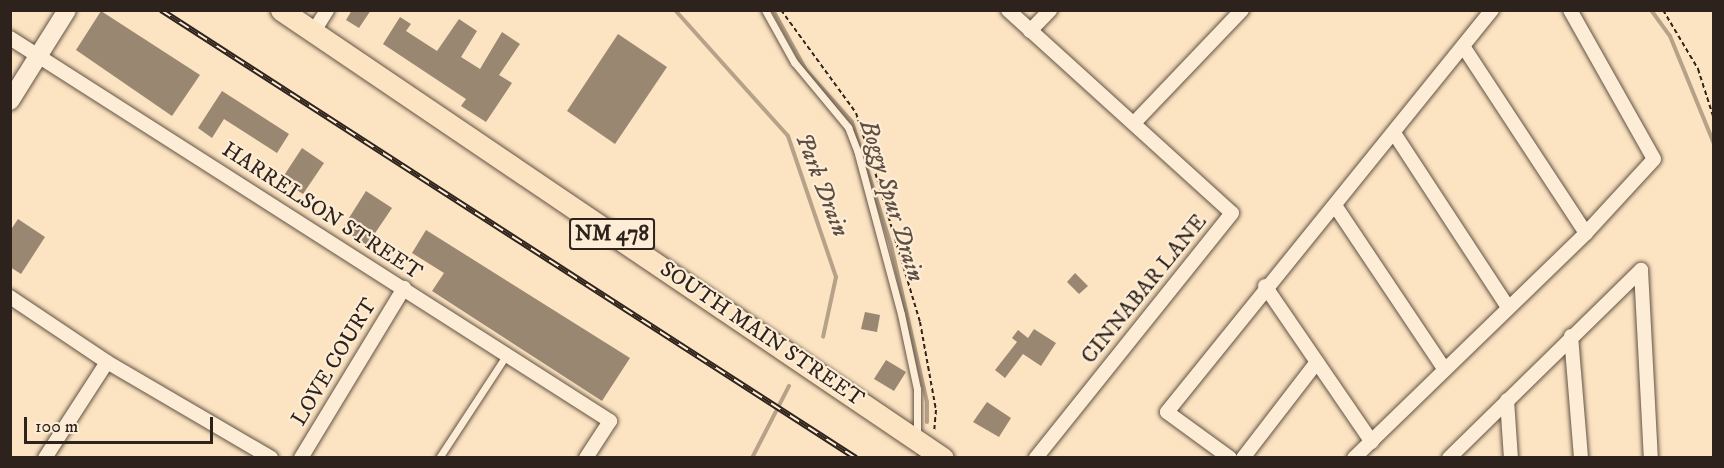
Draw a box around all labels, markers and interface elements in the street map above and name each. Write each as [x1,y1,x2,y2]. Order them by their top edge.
water label: Boggy Spur Drain [853,117,929,285]
water label: Park Drain [788,129,854,241]
street label: HARRELSON STREET [217,136,427,286]
street label: CINNABAR LANE [1076,209,1212,369]
road number: NM 478 [568,216,656,252]
street label: SOUTH MAIN STREET [655,256,869,412]
street label: LOVE COURT [286,294,382,430]
scale bar [27,405,216,443]
text: 100 m [35,416,78,438]

